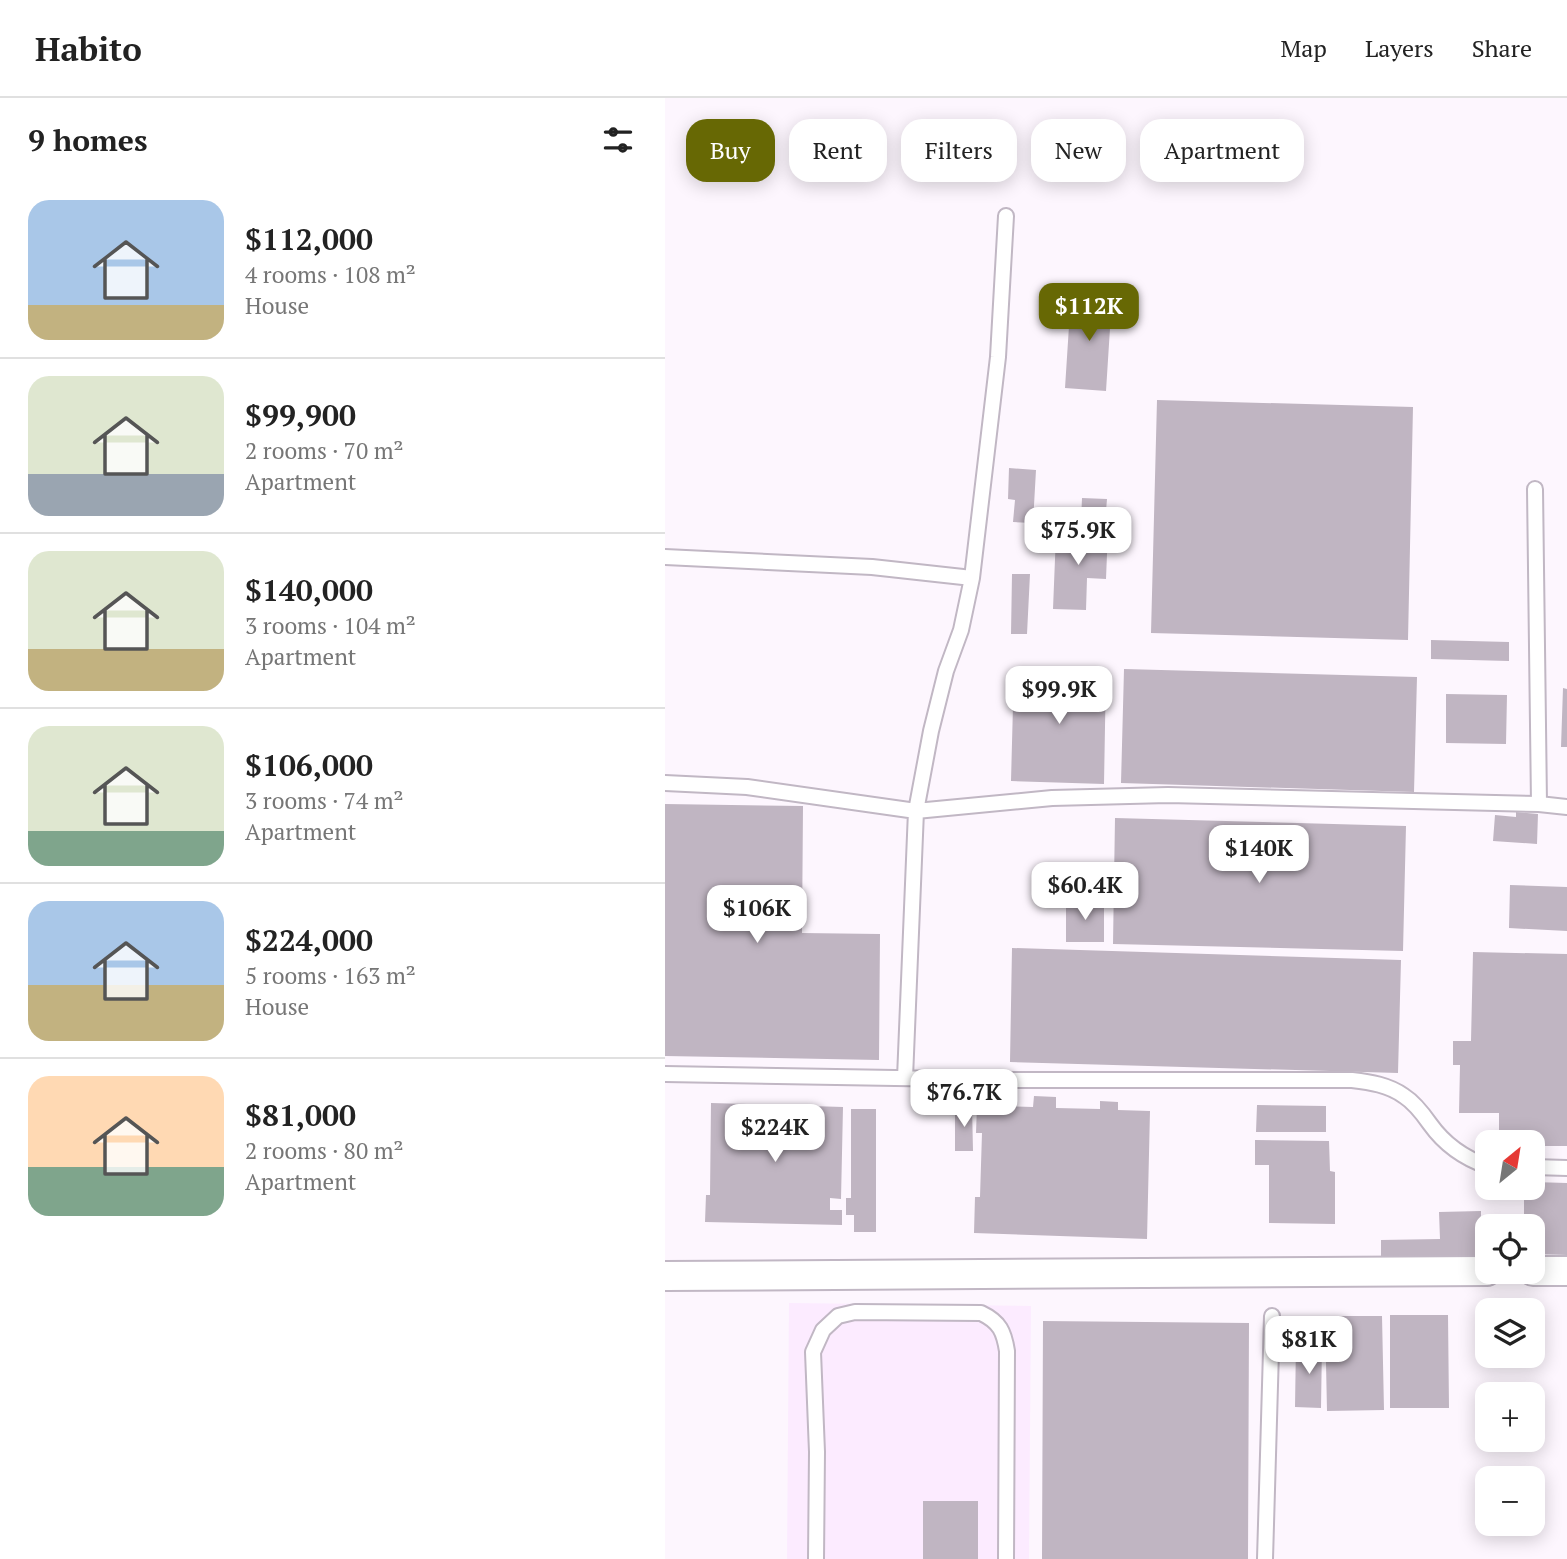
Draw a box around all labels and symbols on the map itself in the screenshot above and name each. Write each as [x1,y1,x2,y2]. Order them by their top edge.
pin: $112K [1040,284,1138,343]
pin: $75.9K [1021,508,1135,567]
pin: $99.9K [1002,666,1116,726]
pin: $140K [1210,826,1308,885]
pin: $60.4K [1028,862,1142,922]
pin: $106K [708,886,806,945]
pin: $76.7K [907,1070,1021,1129]
pin: $224K [726,1104,824,1164]
north arrow [1475,1130,1545,1200]
pin: $81K [1268,1316,1350,1376]

